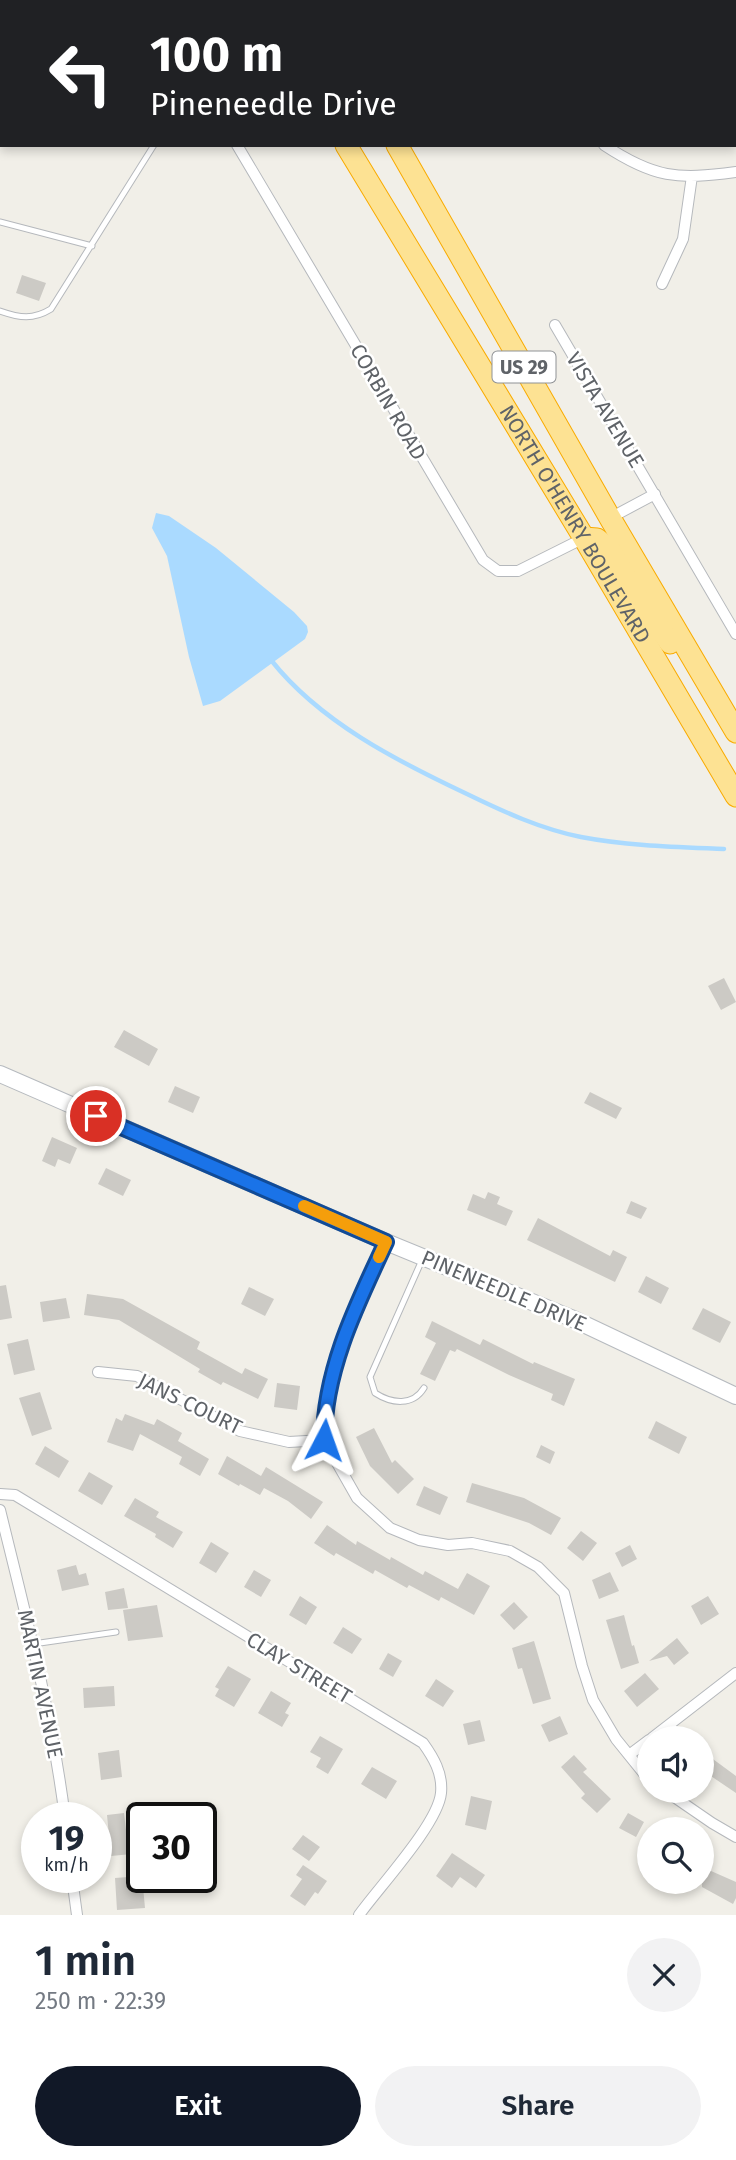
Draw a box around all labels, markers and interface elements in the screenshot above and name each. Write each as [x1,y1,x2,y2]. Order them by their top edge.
text: 100 m [150,25,283,84]
icon: left [35,28,126,119]
text: Pineneedle Drive [150,85,397,123]
street label: CORBIN ROAD [344,339,432,465]
street label: VISTA AVENUE [560,347,650,473]
road number: US 29 [492,352,556,382]
street label: NORTH O'HENRY BOULEVARD [494,400,656,648]
pin [66,1086,126,1146]
icon: arrive [77,1097,115,1135]
street label: PINENEEDLE DRIVE [417,1244,591,1338]
street label: JANS COURT [134,1368,246,1440]
position arrow [287,1403,361,1477]
street label: MARTIN AVENUE [12,1607,68,1761]
street label: CLAY STREET [242,1626,356,1710]
map controls [637,1726,714,1894]
button: sound [637,1726,714,1803]
speed limit sign: 30 [126,1802,217,1893]
text: 19 [49,1817,84,1859]
button: search [637,1817,714,1894]
text: km/h [44,1854,89,1876]
text: 1 min [35,1936,136,1986]
button: close [627,1938,701,2012]
text: 250 m · 22:39 [35,1987,166,2015]
button: Exit [35,2066,361,2146]
button: Share [375,2066,701,2146]

